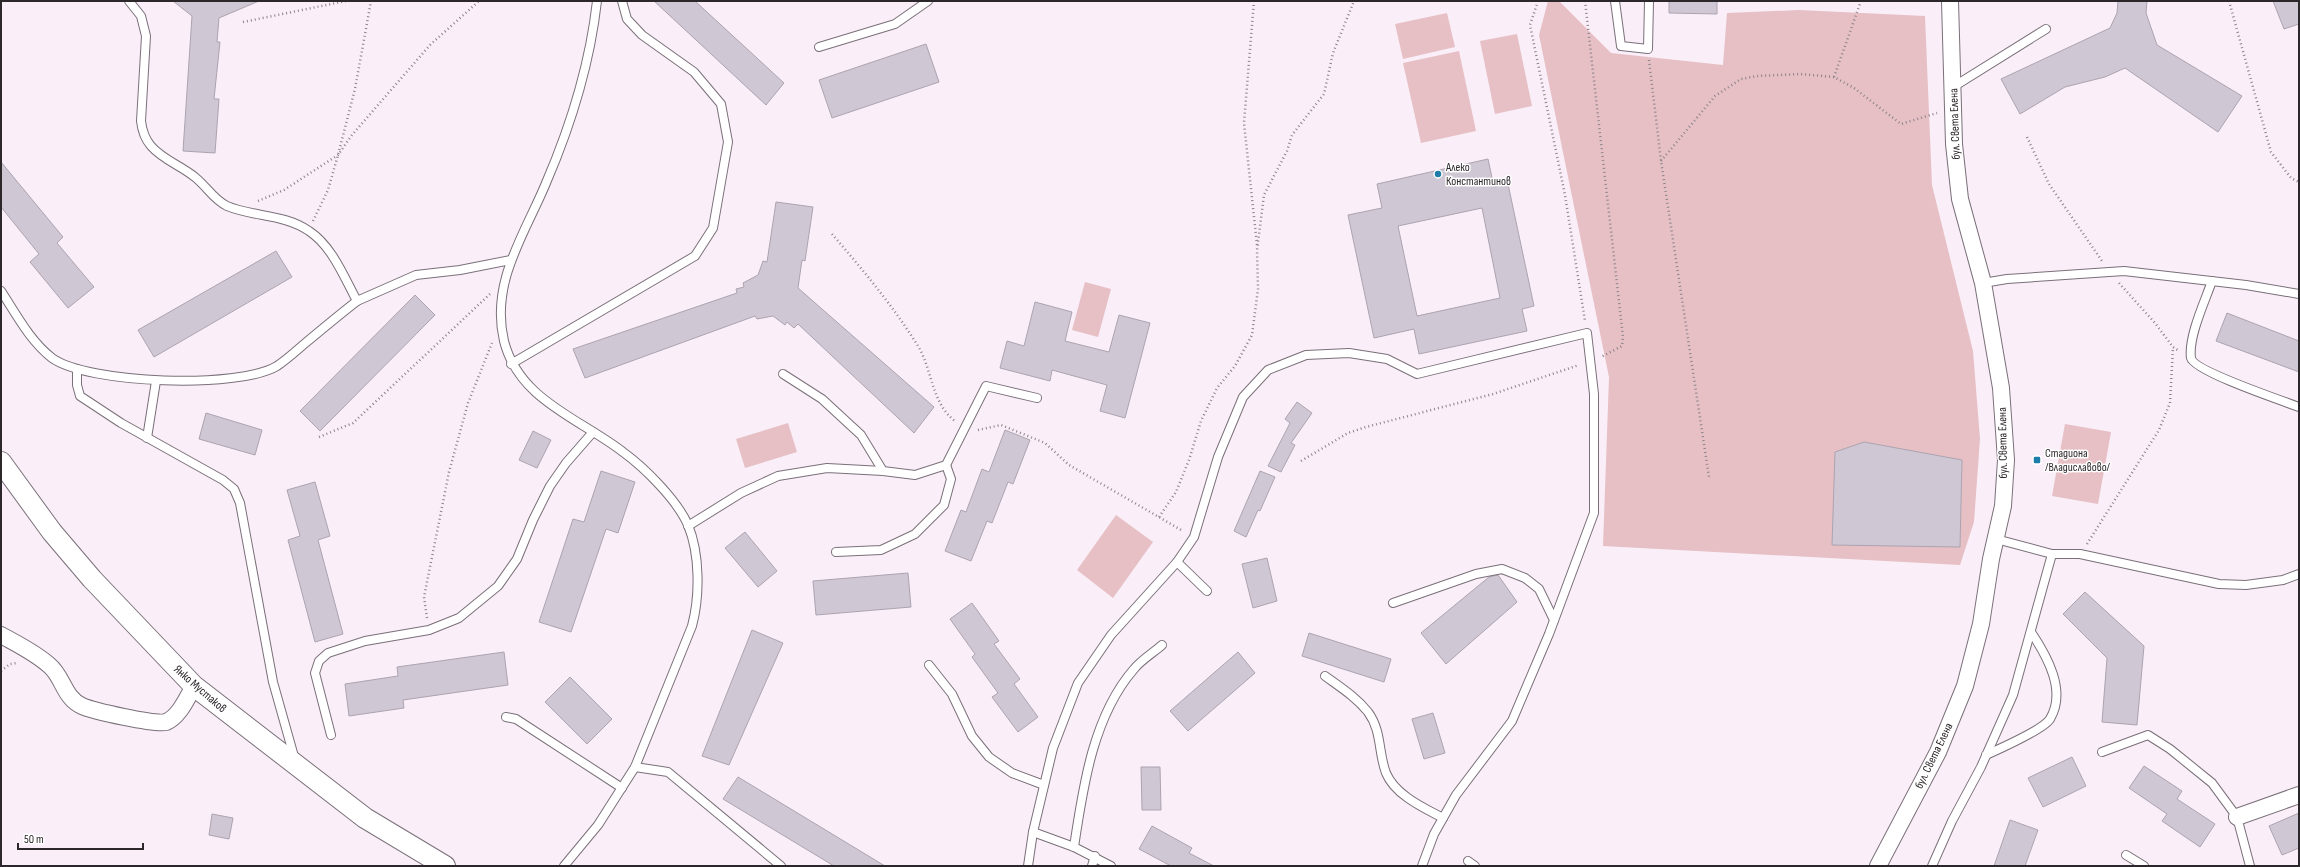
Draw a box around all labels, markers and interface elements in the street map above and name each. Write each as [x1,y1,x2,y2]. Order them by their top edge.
street label: бул. Света Елена [1946,88,1964,160]
place label: Алеко Константинов [1445,160,1511,189]
marker: Алеко Константинов [1433,169,1443,179]
street label: бул. Света Елена [1995,407,2011,479]
place label: Стадиона /Владиславово/ [2045,446,2111,475]
marker: Стадиона /Владиславово/ [2032,455,2042,465]
street label: Янко Мустаков [171,662,229,716]
street label: бул. Света Елена [1912,720,1957,791]
scale bar [18,825,143,851]
text: 50 m [24,832,44,847]

